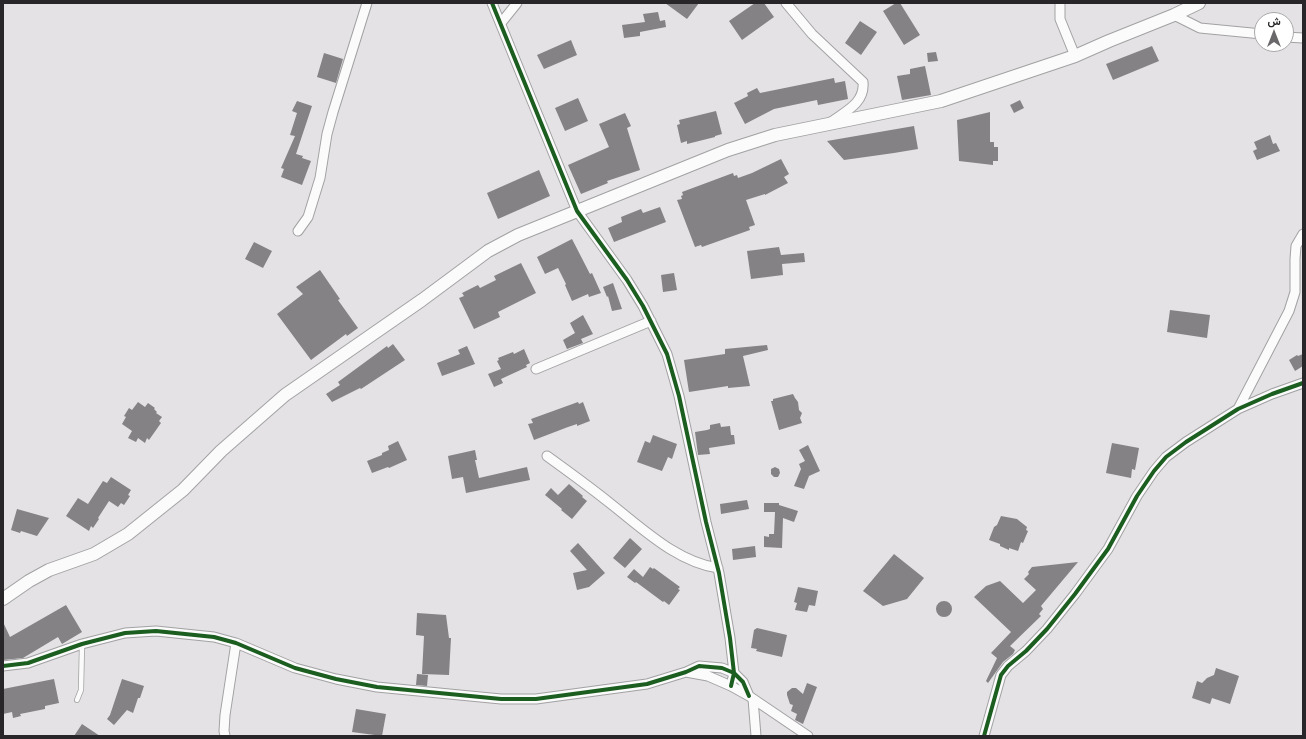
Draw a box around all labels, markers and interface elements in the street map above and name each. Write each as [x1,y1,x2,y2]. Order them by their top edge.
north arrow [1254,12,1294,52]
text: ش [1267,14,1281,28]

